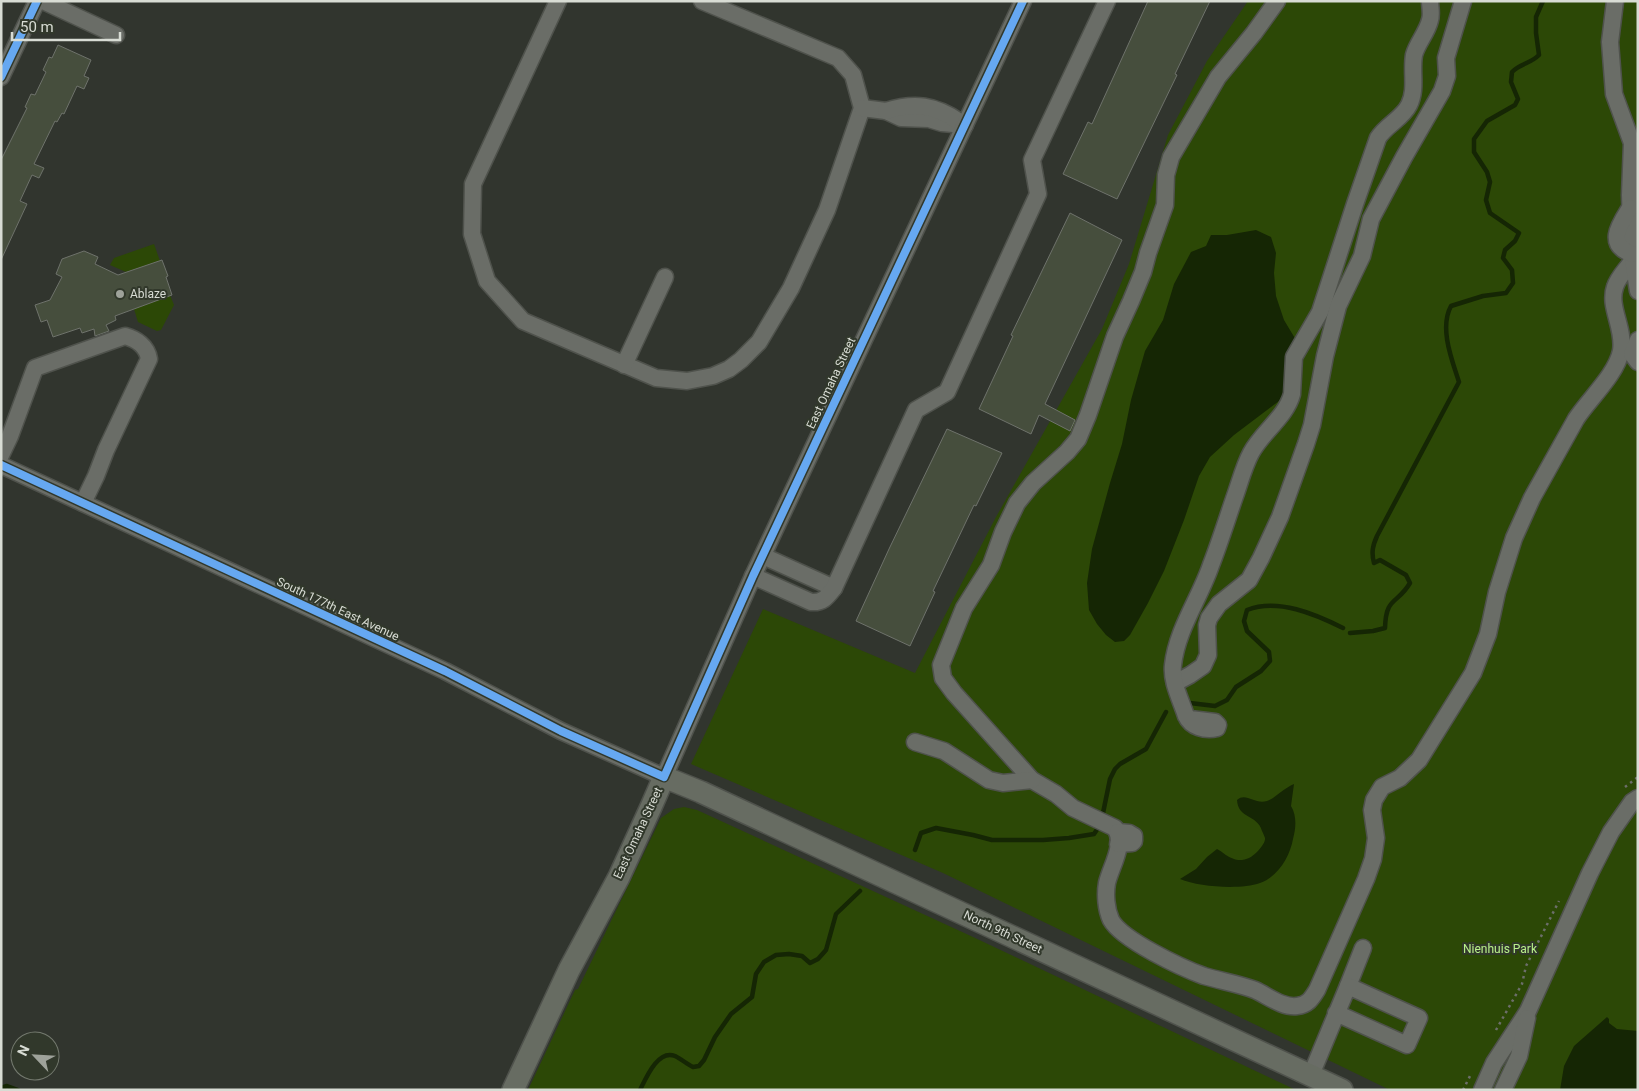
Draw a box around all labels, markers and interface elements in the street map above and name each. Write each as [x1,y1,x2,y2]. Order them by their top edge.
scale bar [12,10,120,42]
text: 50 m [20,18,54,36]
place label: Ablaze [130,287,166,301]
marker: Ablaze [114,288,126,300]
street label: East Omaha Street [804,335,858,431]
street label: South 177th East Avenue [275,574,401,644]
street label: East Omaha Street [611,785,665,881]
street label: North 9th Street [961,908,1045,956]
park label: Nienhuis Park [1463,942,1538,956]
north arrow [10,1031,60,1081]
text: N [14,1043,33,1058]

